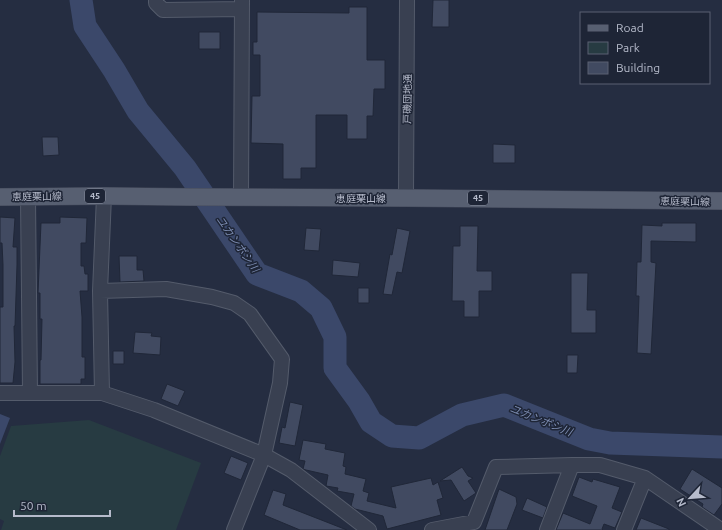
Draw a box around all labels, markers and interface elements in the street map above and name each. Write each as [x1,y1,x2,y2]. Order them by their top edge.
legend [580,12,710,84]
text: Road [616,21,644,34]
text: Park [616,41,640,54]
text: Building [616,61,660,74]
street label: 戸磯団地通 [402,74,413,124]
road number: 45 [85,189,105,203]
street label: 恵庭栗山線 [12,191,62,202]
road number: 45 [468,191,488,205]
street label: 恵庭栗山線 [336,193,386,204]
street label: 恵庭栗山線 [660,196,710,207]
water label: ユカンボシ川 [214,214,262,275]
water label: ユカンボシ川 [508,402,575,438]
north arrow [670,478,710,518]
scale bar [14,492,110,518]
text: N [674,496,688,509]
text: 50 m [20,499,47,512]

